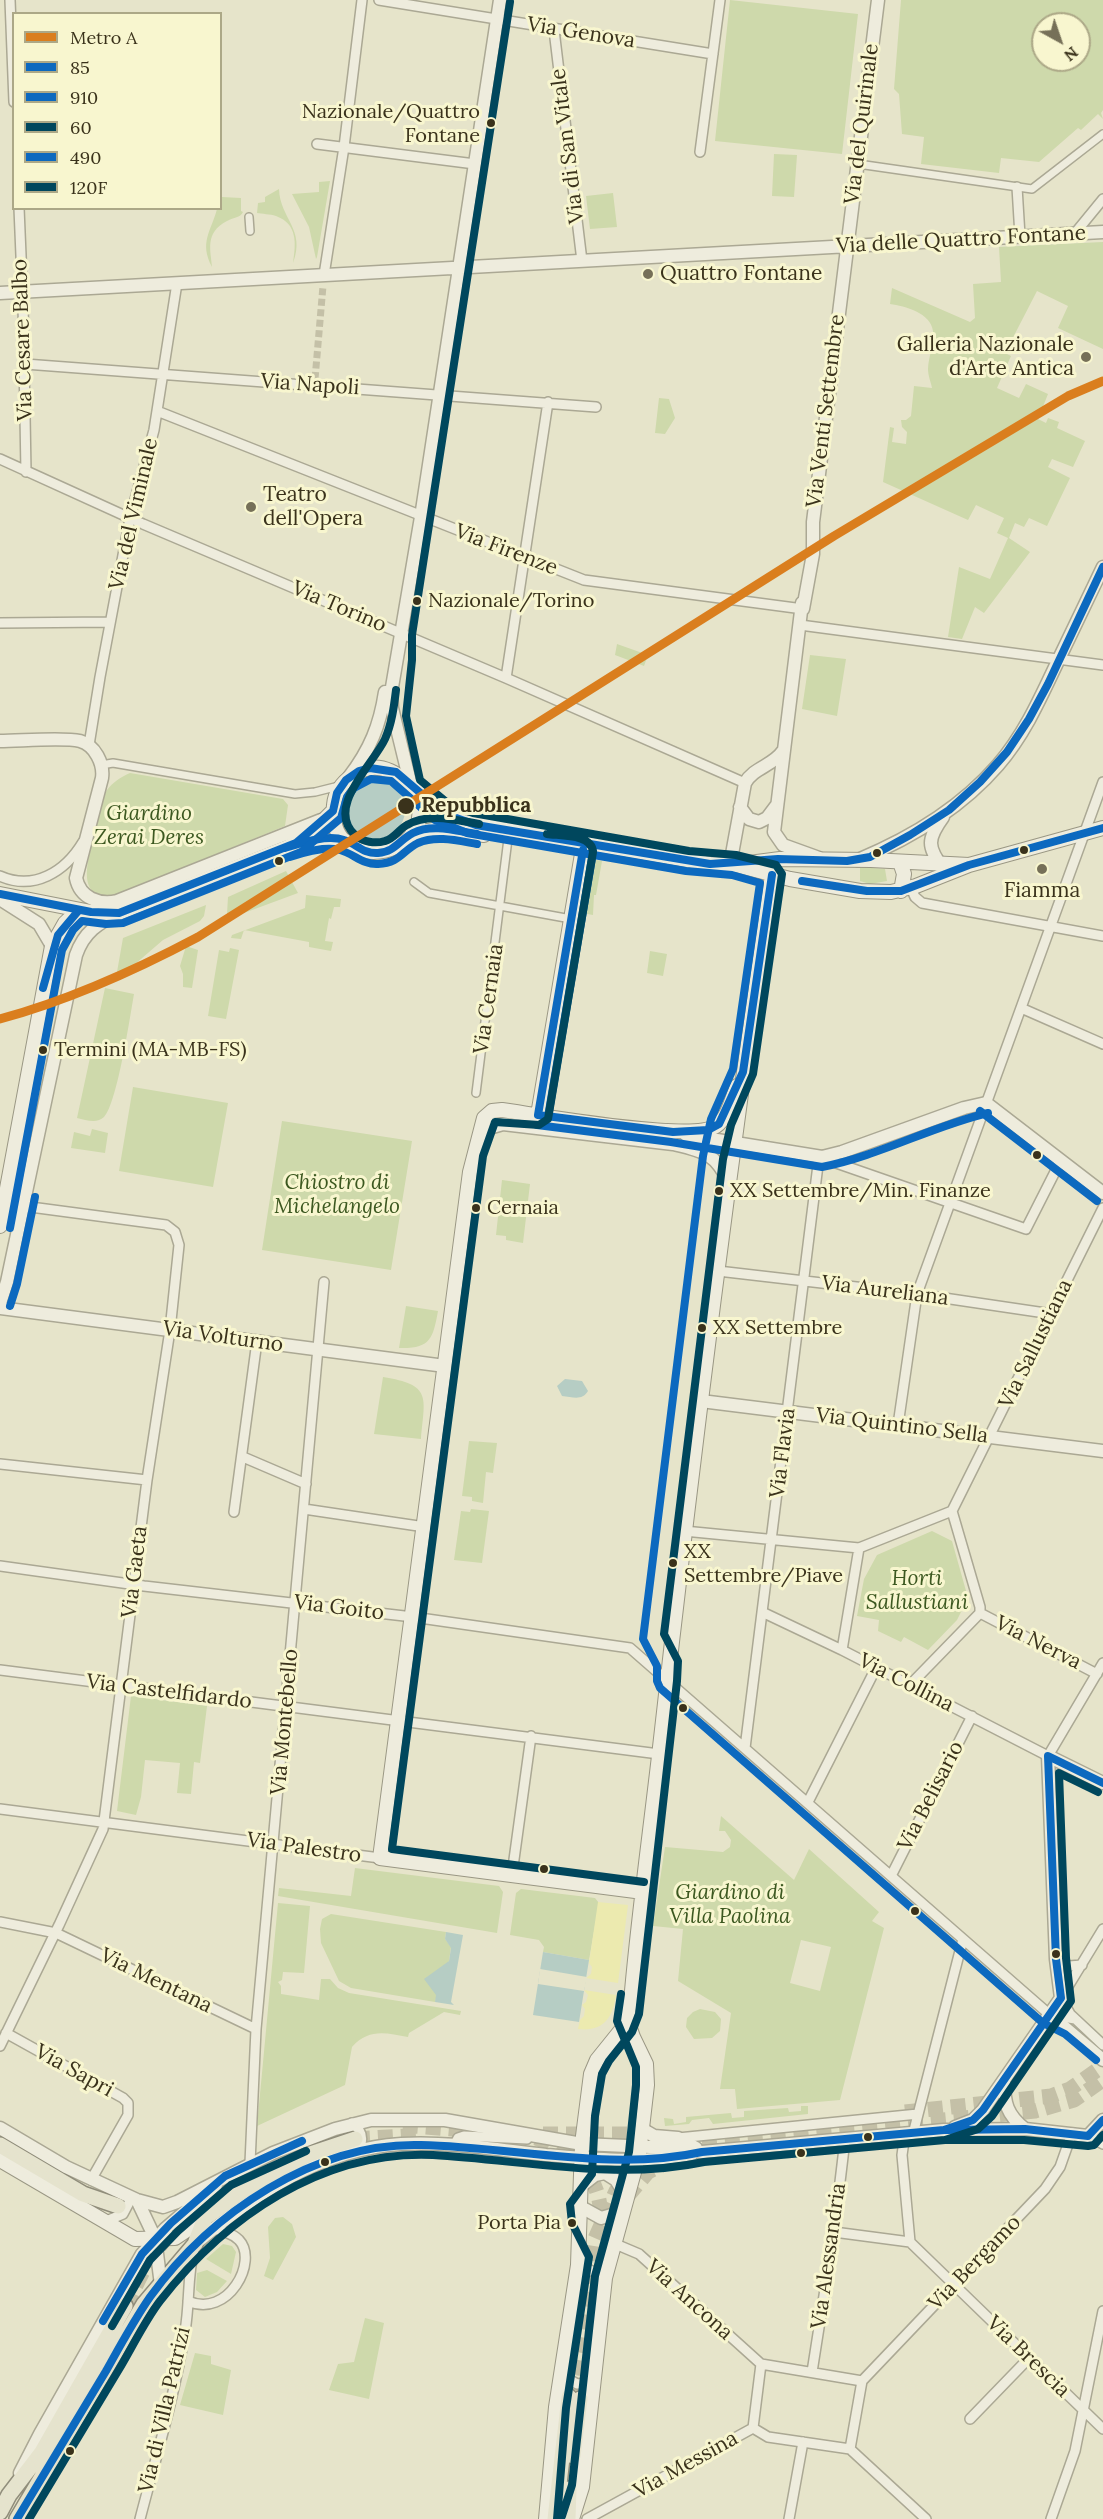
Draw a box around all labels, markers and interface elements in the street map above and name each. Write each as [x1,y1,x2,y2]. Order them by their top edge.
legend [12,12,222,210]
street label: Via Genova [525,12,637,54]
north arrow [1031,12,1091,72]
text: Metro A [70,26,137,49]
street label: Via del Quirinale [840,42,884,206]
text: N [1060,43,1082,66]
text: 85 [70,56,90,79]
street label: Via di San Vitale [546,67,590,225]
text: 910 [70,86,98,109]
place label: Nazionale/Quattro Fontane [302,100,480,147]
text: 60 [70,116,92,139]
marker: Nazionale/Quattro Fontane [485,117,497,129]
text: 490 [70,146,101,169]
text: 120F [70,176,107,199]
street label: Via delle Quattro Fontane [835,221,1087,259]
street label: Via Cesare Balbo [8,258,38,422]
place label: Quattro Fontane [660,261,822,287]
marker: Quattro Fontane [641,267,655,281]
street label: Via Venti Settembre [802,313,850,509]
place label: Galleria Nazionale d'Arte Antica [897,332,1074,382]
marker: Galleria Nazionale d'Arte Antica [1079,350,1093,364]
street label: Via Napoli [260,369,360,401]
street label: Via del Viminale [104,435,164,593]
place label: Teatro dell'Opera [263,482,363,532]
marker: Teatro dell'Opera [244,500,258,514]
street label: Via Firenze [451,519,561,581]
street label: Via Torino [288,576,390,638]
place label: Nazionale/Torino [428,589,594,613]
marker: Nazionale/Torino [411,595,423,607]
place label: Repubblica [421,793,531,819]
marker: Repubblica [396,796,416,816]
park label: Giardino Zerai Deres [94,801,204,851]
unlabelled marker [1018,844,1030,856]
unlabelled marker [871,847,883,859]
unlabelled marker [273,855,285,867]
marker: Fiamma [1035,862,1049,876]
place label: Fiamma [1004,878,1080,904]
street label: Via Cernaia [469,942,509,1056]
place label: Termini (MA-MB-FS) [54,1038,247,1062]
marker: Termini (MA-MB-FS) [37,1044,49,1056]
unlabelled marker [1031,1149,1043,1161]
park label: Chiostro di Michelangelo [274,1170,400,1220]
place label: XX Settembre/Min. Finanze [730,1179,991,1203]
marker: XX Settembre/Min. Finanze [713,1185,725,1197]
place label: Cernaia [487,1196,559,1220]
marker: Cernaia [470,1202,482,1214]
street label: Via Aureliana [820,1271,950,1311]
street label: Via Sallustiana [994,1275,1078,1413]
street label: Via Volturno [161,1316,285,1358]
place label: XX Settembre [713,1316,842,1340]
marker: XX Settembre [696,1322,708,1334]
street label: Via Quintino Sella [814,1403,990,1449]
street label: Via Flavia [765,1406,801,1500]
street label: Via Gaeta [117,1524,153,1620]
place label: XX Settembre/Piave [684,1540,843,1587]
marker: XX Settembre/Piave [667,1557,679,1569]
park label: Horti Sallustiani [866,1566,968,1616]
street label: Via Goito [293,1590,385,1626]
street label: Via Nerva [991,1611,1085,1675]
street label: Via Montebello [266,1648,304,1796]
street label: Via Collina [854,1648,958,1718]
street label: Via Castelfidardo [85,1669,253,1715]
unlabelled marker [677,1702,689,1714]
street label: Via Belisario [893,1737,969,1855]
street label: Via Palestro [245,1828,363,1868]
unlabelled marker [538,1863,550,1875]
park label: Giardino di Villa Paolina [669,1880,791,1930]
unlabelled marker [909,1905,921,1917]
street label: Via Mentana [96,1943,216,2019]
unlabelled marker [1050,1948,1062,1960]
street label: Via Sapri [30,2039,118,2103]
unlabelled marker [862,2131,874,2143]
unlabelled marker [795,2147,807,2159]
unlabelled marker [319,2156,331,2168]
street label: Via Alessandria [806,2181,852,2331]
street label: Via Bergamo [923,2210,1027,2316]
place label: Porta Pia [477,2211,561,2235]
marker: Porta Pia [566,2217,578,2229]
street label: Via Ancona [640,2254,738,2346]
street label: Via Brescia [981,2311,1075,2403]
street label: Via di Villa Patrizi [134,2324,196,2496]
street label: Via Messina [630,2426,742,2504]
unlabelled marker [64,2445,76,2457]

